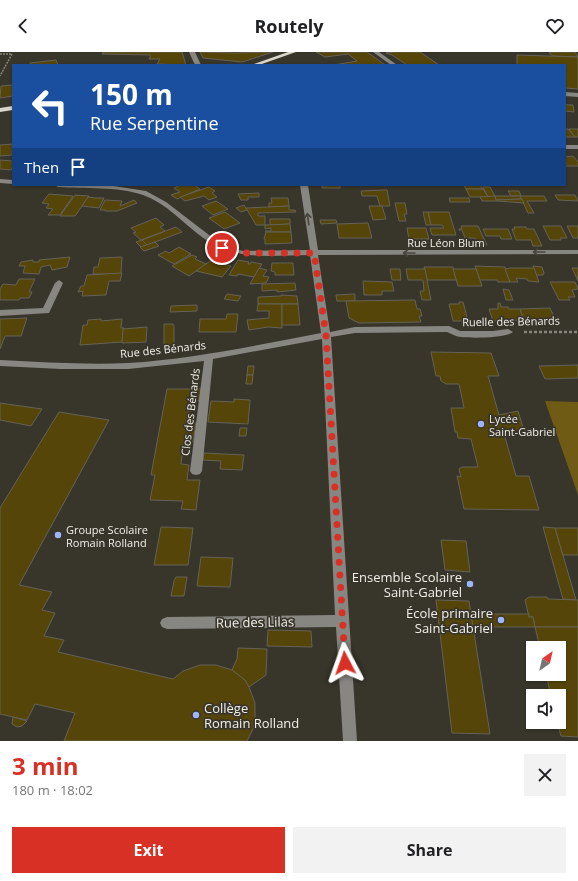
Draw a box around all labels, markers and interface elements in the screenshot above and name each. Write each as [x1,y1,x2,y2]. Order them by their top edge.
text: Routely [254,14,324,38]
icon: back [12,15,34,37]
icon: heart [544,15,566,37]
text: 150 m [90,75,173,113]
icon: left [24,80,76,132]
text: Rue Serpentine [90,111,219,135]
icon: arrive [67,156,89,178]
text: Then [24,157,59,177]
one-way arrow [304,213,312,226]
pin [205,231,239,265]
street label: Rue Léon Blum [407,235,485,250]
icon: arrive [211,237,233,259]
one-way arrow [533,248,546,256]
one-way arrow [403,249,416,257]
street label: Ruelle des Bénards [462,313,560,329]
street label: Rue des Bénards [119,337,207,361]
street label: Clos des Bénards [177,367,203,457]
place label: Lycée Saint-Gabriel [489,411,555,439]
marker: Lycée Saint-Gabriel [476,419,486,429]
place label: Groupe Scolaire Romain Rolland [66,522,148,550]
marker: Groupe Scolaire Romain Rolland [53,530,63,540]
place label: Ensemble Scolaire Saint-Gabriel [352,568,462,601]
marker: Ensemble Scolaire Saint-Gabriel [465,579,475,589]
place label: École primaire Saint-Gabriel [406,604,493,637]
street label: Rue des Lilas [216,612,294,632]
marker: École primaire Saint-Gabriel [496,615,506,625]
north arrow [526,641,566,681]
map controls [526,641,566,729]
position arrow [324,642,366,684]
button: sound [526,689,566,729]
place label: Collège Romain Rolland [204,699,299,732]
marker: Collège Romain Rolland [191,710,201,720]
text: 3 min [12,749,79,782]
button: close [524,754,566,796]
text: 180 m · 18:02 [12,781,93,799]
button: Exit [12,827,285,873]
button: Share [293,827,566,873]

